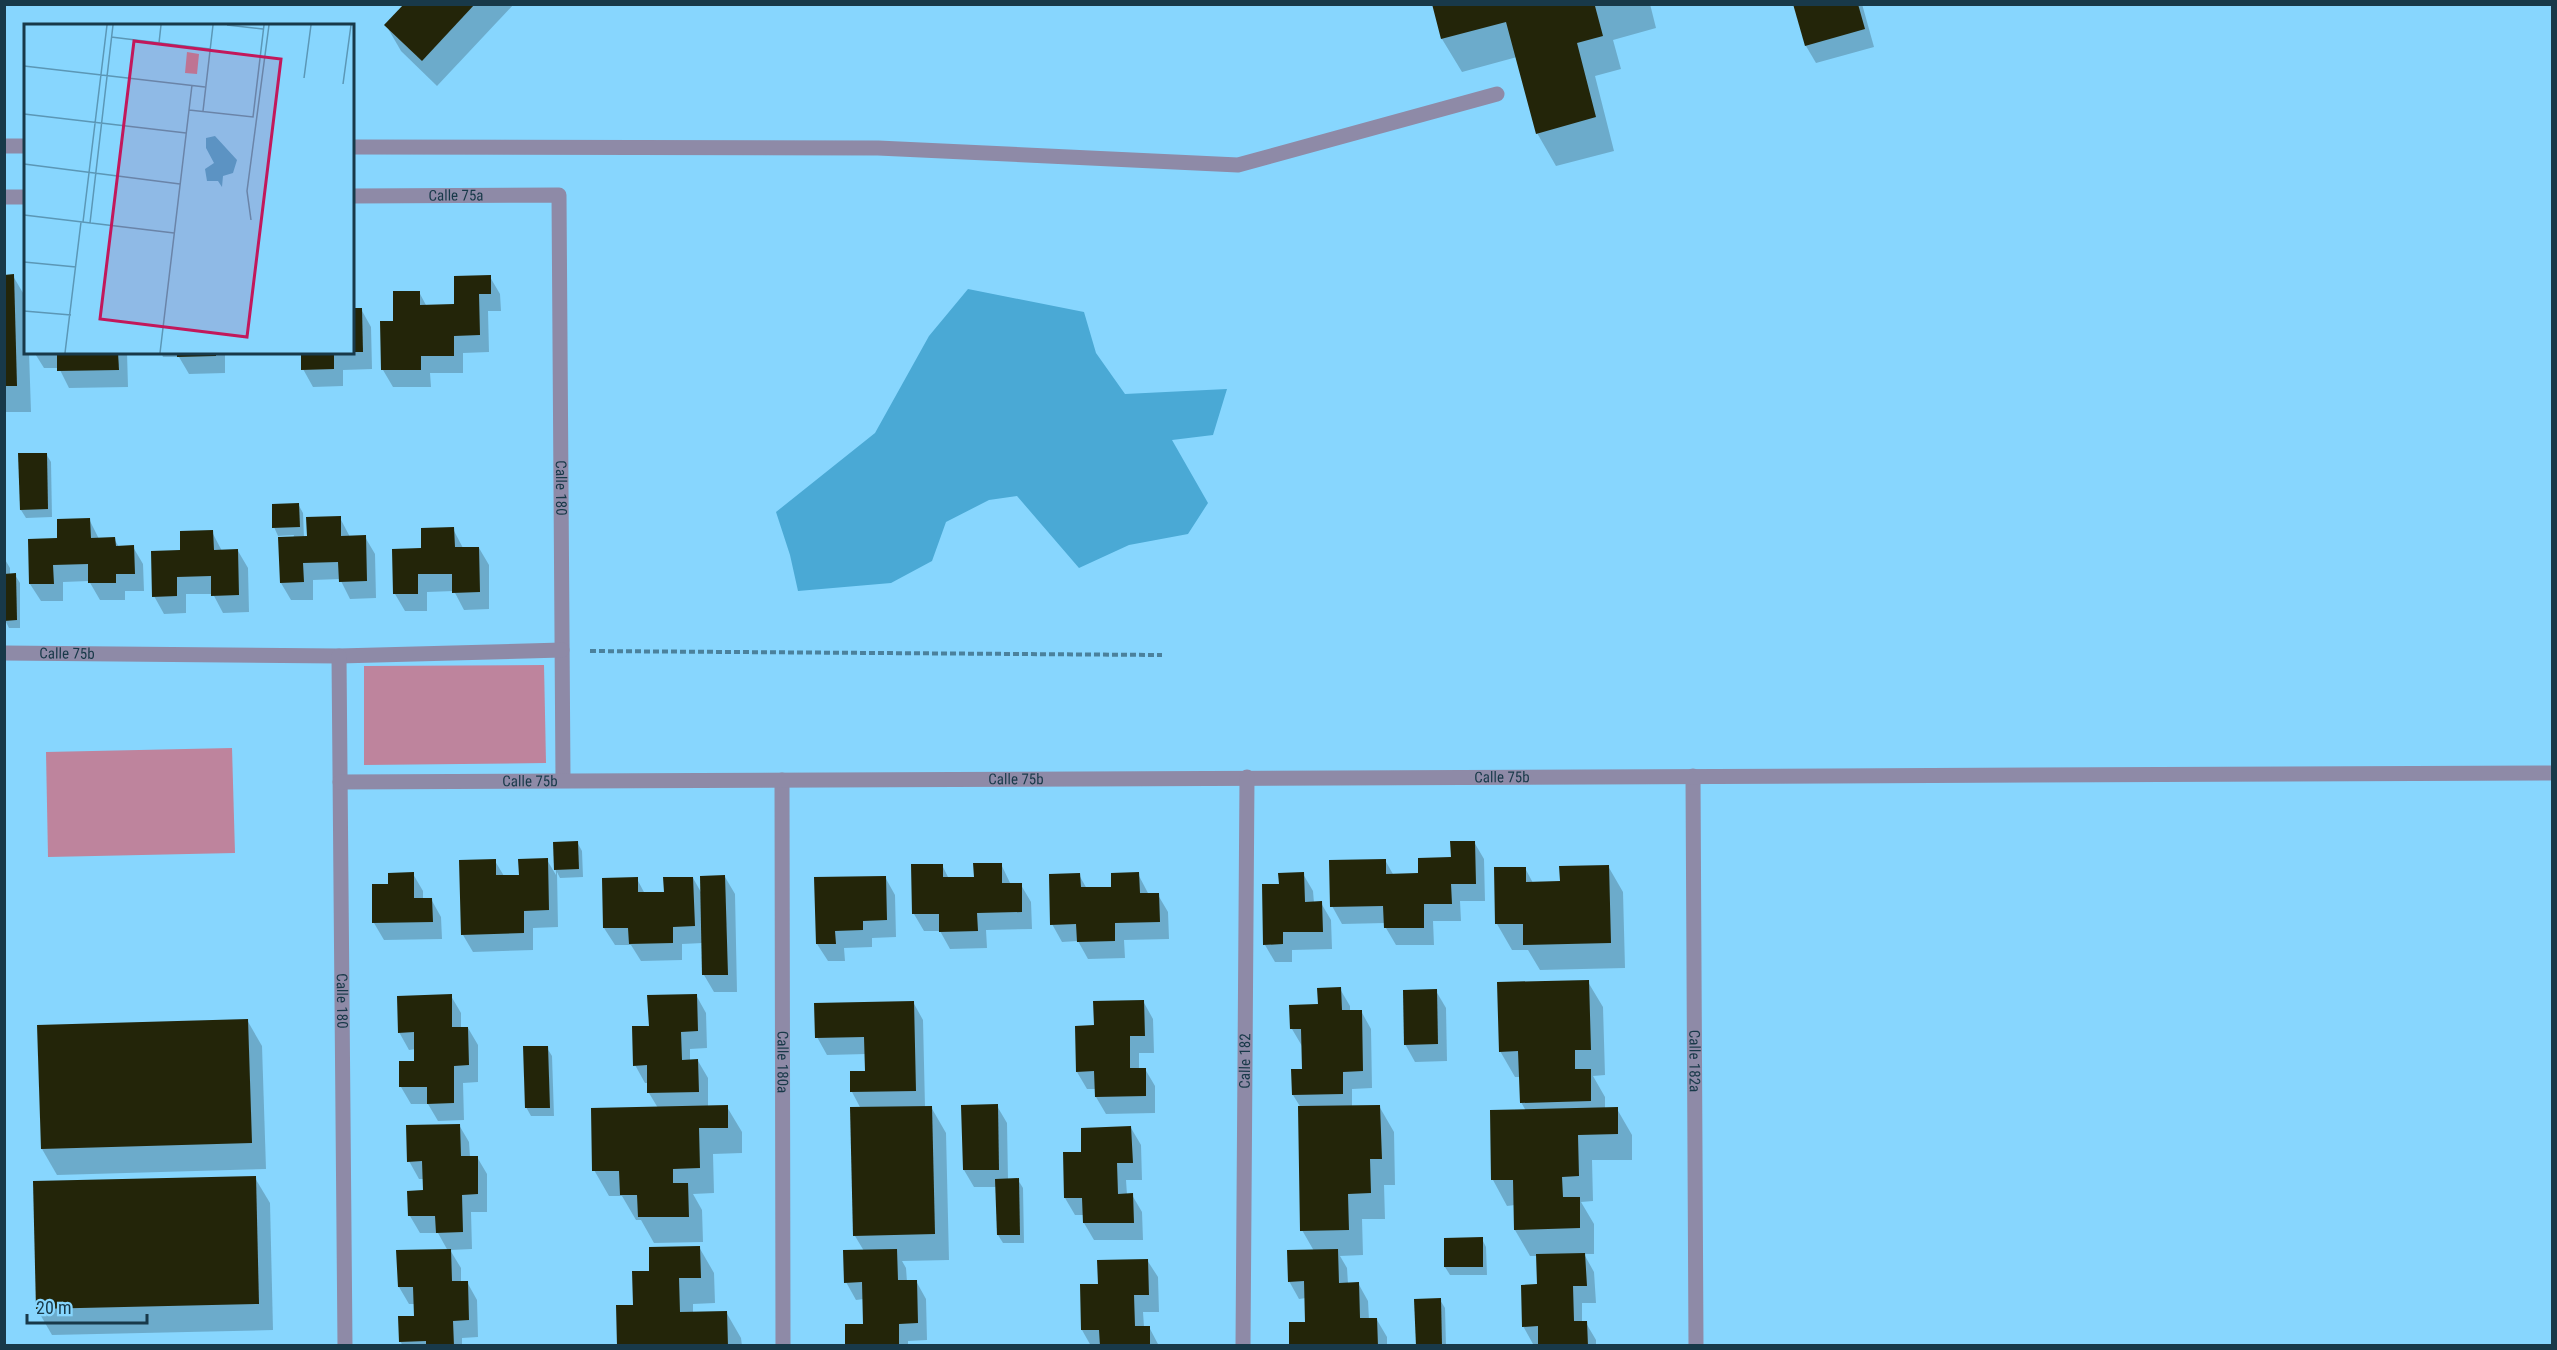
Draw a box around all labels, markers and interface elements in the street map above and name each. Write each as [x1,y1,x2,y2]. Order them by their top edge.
inset map [24,24,354,354]
street label: Calle 75a [428,186,484,205]
street label: Calle 180 [552,460,570,516]
street label: Calle 75b [39,644,95,663]
street label: Calle 75b [1474,768,1530,786]
street label: Calle 75b [988,770,1044,788]
street label: Calle 75b [502,772,558,790]
street label: Calle 180 [333,973,351,1029]
street label: Calle 182a [1685,1030,1704,1092]
street label: Calle 180a [773,1031,792,1093]
street label: Calle 182 [1236,1033,1254,1089]
scale bar [27,1287,147,1325]
text: 20 m [36,1297,71,1318]

